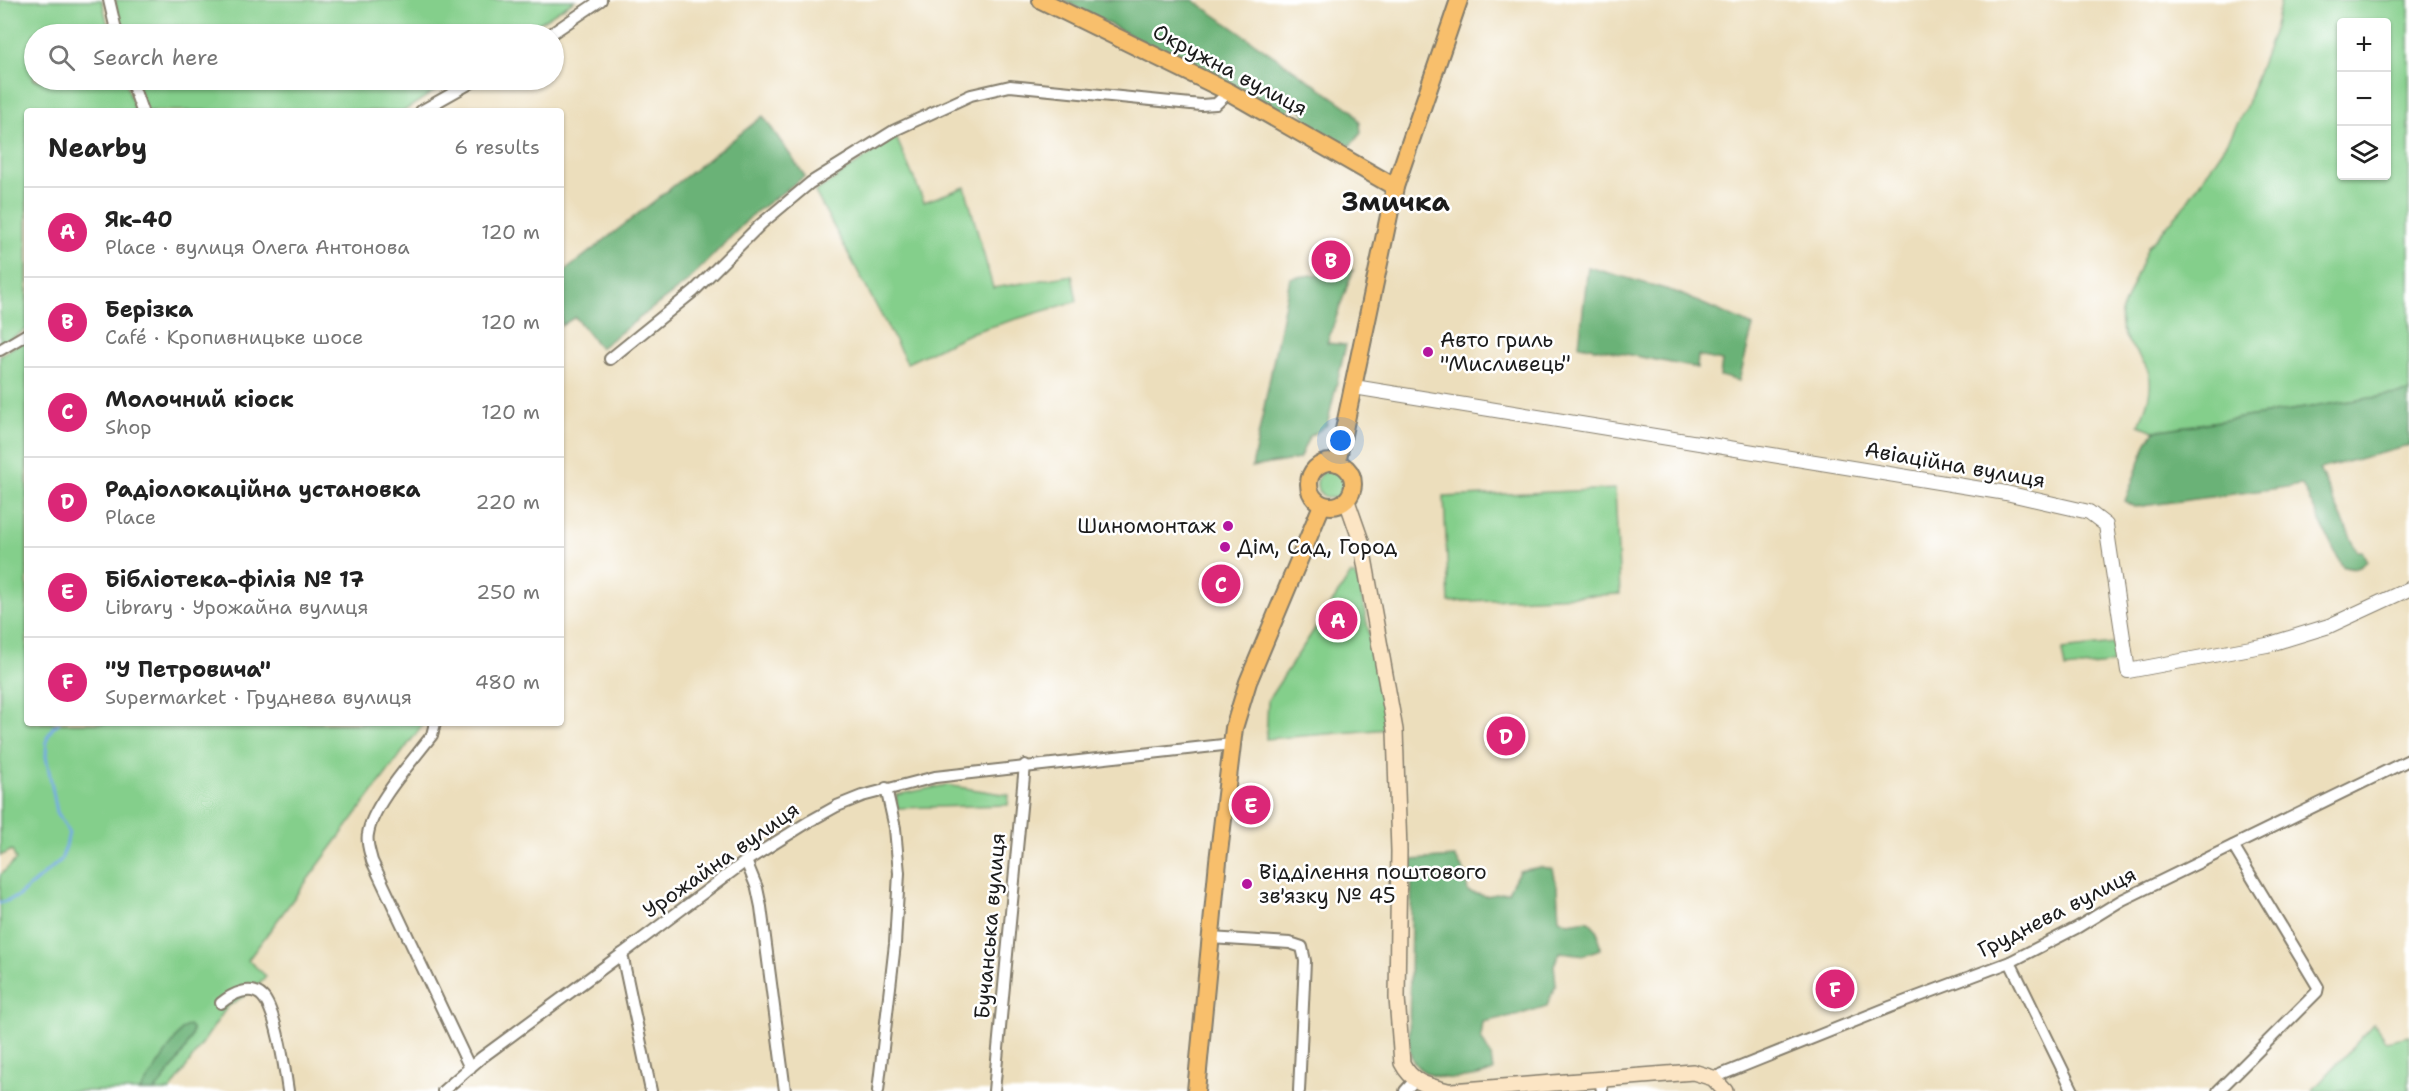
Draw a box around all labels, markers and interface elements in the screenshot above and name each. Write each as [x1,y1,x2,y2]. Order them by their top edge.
street label: Окружна вулиця [1148,17,1312,123]
map controls [2337,18,2391,180]
button: + [2337,18,2391,72]
search box [24,24,564,90]
icon: search [45,41,78,74]
text: Search here [93,43,219,72]
button: − [2337,72,2391,126]
button: layers [2337,126,2391,180]
text: Nearby [48,130,147,165]
text: 6 results [454,134,540,160]
district label: Змичка [1342,183,1450,220]
text: Як-40 [105,205,173,234]
text: A [60,219,75,245]
text: 120 m [481,219,540,245]
text: Place · вулиця Олега Антонова [105,234,410,260]
pin: B [1312,238,1350,282]
text: Берізка [105,295,193,324]
text: B [61,309,74,335]
text: 120 m [481,309,540,335]
text: Café · Кропивницьке шосе [105,324,363,350]
place label: Авто гриль "Мисливець" [1440,326,1571,378]
marker: Авто гриль "Мисливець" [1421,345,1435,359]
text: Молочний кіоск [105,385,294,414]
text: C [61,399,74,425]
text: 120 m [481,399,540,425]
text: Shop [105,414,152,440]
your location [1326,426,1355,455]
street label: Авіаційна вулиця [1863,435,2047,495]
text: Радіолокаційна установка [105,475,421,504]
text: D [60,489,75,515]
text: 220 m [476,489,540,515]
text: Place [105,504,156,530]
place label: Шиномонтаж [1077,512,1216,540]
marker: Шиномонтаж [1221,519,1235,533]
place label: Дім, Сад, Город [1237,533,1397,561]
marker: Дім, Сад, Город [1218,540,1232,554]
pin: C [1202,562,1240,606]
text: Бібліотека-філія № 17 [105,565,364,594]
text: E [61,579,74,605]
text: 250 m [476,579,540,605]
text: Library · Урожайна вулиця [105,594,368,620]
pin: A [1318,598,1358,642]
text: "У Петровича" [105,655,271,684]
text: F [62,669,73,695]
text: 480 m [475,669,540,695]
text: Supermarket · Груднева вулиця [105,684,412,710]
pin: D [1486,714,1526,758]
pin: E [1232,782,1270,828]
street label: Урожайна вулиця [637,796,805,924]
street label: Бучанська вулиця [968,832,1012,1020]
place label: Відділення поштового зв'язку № 45 [1259,858,1487,910]
street label: Груднева вулиця [1973,860,2141,964]
marker: Відділення поштового зв'язку № 45 [1240,877,1254,891]
pin: F [1816,966,1854,1012]

